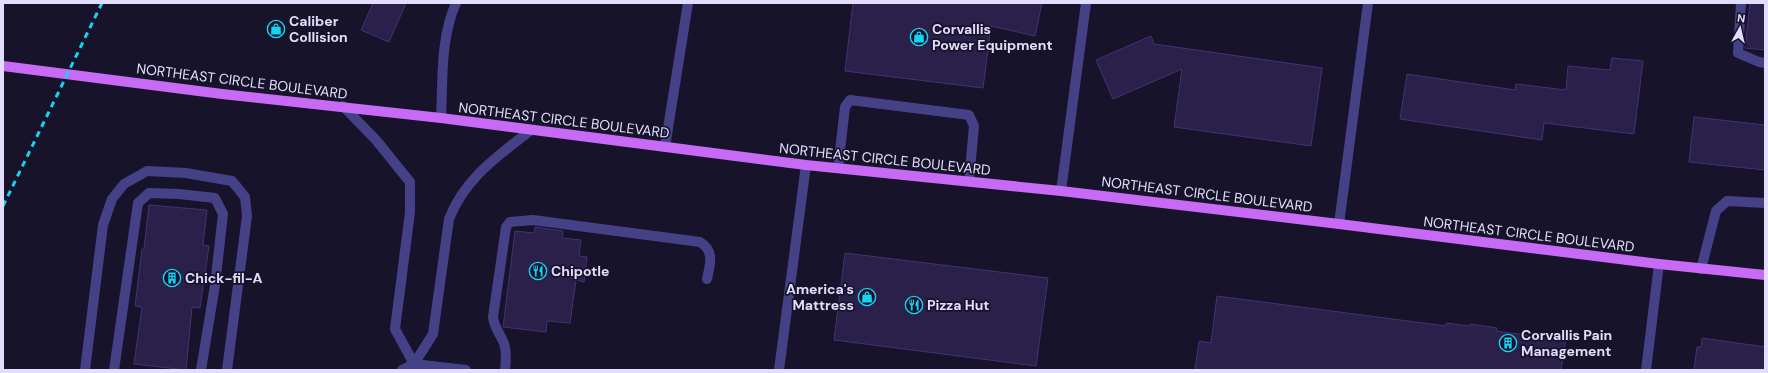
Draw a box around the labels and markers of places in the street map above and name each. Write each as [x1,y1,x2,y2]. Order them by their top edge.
place label: Caliber Collision [289,12,348,46]
shop icon: Caliber Collision [266,19,286,39]
place label: Corvallis Power Equipment [932,20,1053,54]
shop icon: Corvallis Power Equipment [909,27,929,47]
restaurant icon: Chipotle [528,261,548,281]
place label: Chipotle [551,262,609,280]
building icon: Chick-fil-A [162,268,182,288]
place label: Chick-fil-A [185,269,262,287]
place label: America's Mattress [786,280,854,314]
shop icon: America's Mattress [857,287,877,307]
restaurant icon: Pizza Hut [904,295,924,315]
place label: Pizza Hut [927,296,989,314]
place label: Corvallis Pain Management [1521,326,1612,360]
building icon: Corvallis Pain Management [1498,333,1518,353]

